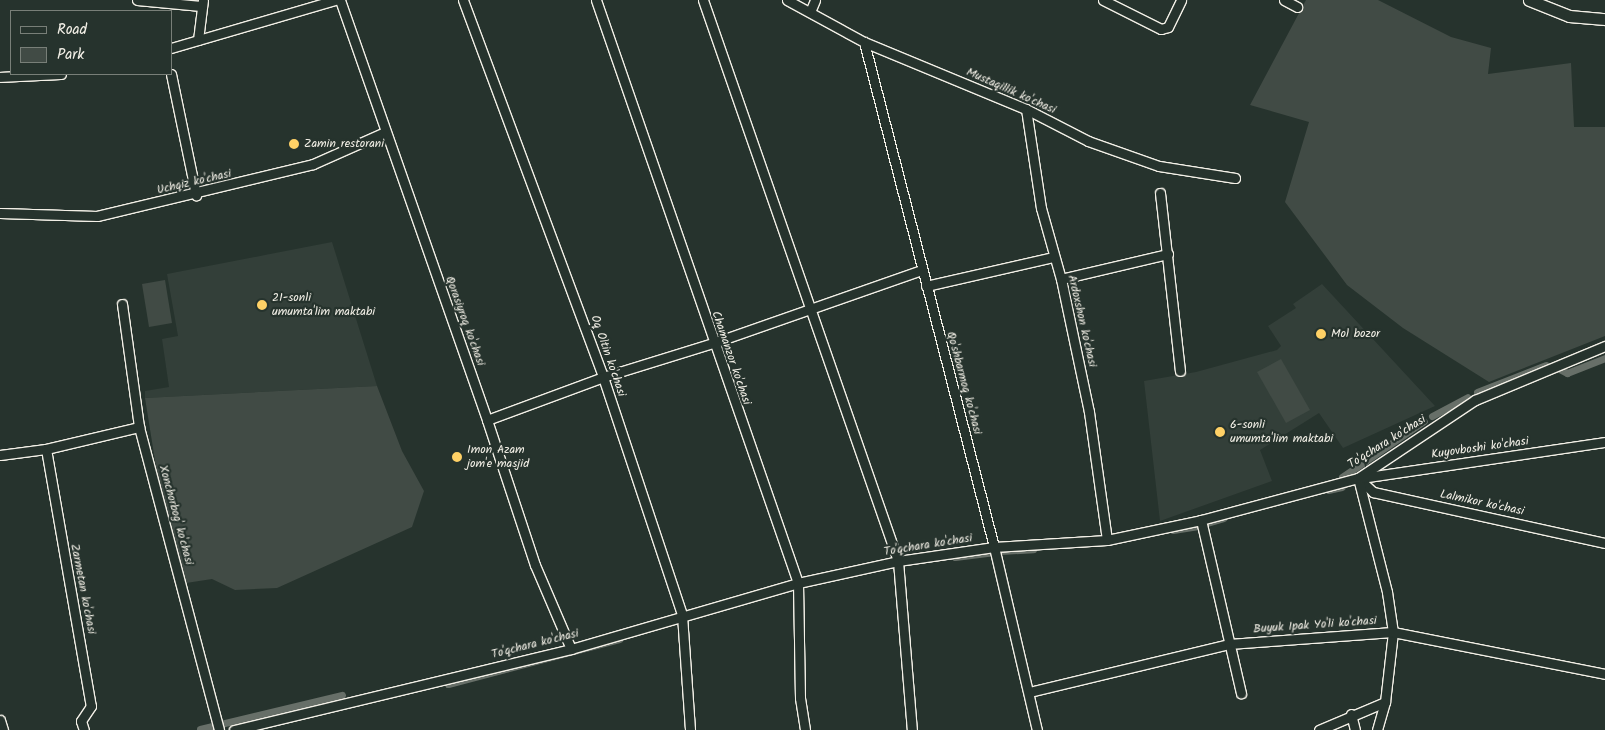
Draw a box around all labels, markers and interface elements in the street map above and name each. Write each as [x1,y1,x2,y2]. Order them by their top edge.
legend [10,10,172,75]
text: Road [57,18,87,42]
text: Park [57,43,84,67]
street label: Mustaqillik ko'chasi [964,65,1058,117]
place label: Zamin restorani [304,137,384,151]
marker: Zamin restorani [288,138,300,150]
street label: Uchqiz ko'chasi [155,166,233,198]
street label: Ardoxshon ko'chasi [1064,273,1100,369]
street label: Qorasiyroq ko'chasi [442,274,488,368]
place label: 21-sonli umumta'lim maktabi [272,291,375,319]
marker: 21-sonli umumta'lim maktabi [256,299,268,311]
street label: Chamanzor ko'chasi [708,309,754,407]
street label: Oq Oltin ko'chasi [587,313,629,399]
place label: Mol bozor [1331,327,1380,341]
marker: Mol bozor [1315,328,1327,340]
street label: Qo'shbarmoq ko'chasi [943,330,985,436]
street label: To'qchara ko'chasi [1345,412,1429,472]
place label: 6-sonli umumta'lim maktabi [1230,418,1333,446]
marker: 6-sonli umumta'lim maktabi [1214,426,1226,438]
street label: Kuyovboshi ko'chasi [1430,434,1530,462]
place label: Imon Azam jom'e masjid [467,443,529,471]
marker: Imon Azam jom'e masjid [451,451,463,463]
street label: Xonchorbog' ko'chasi [156,464,196,566]
street label: Lalmikor ko'chasi [1439,487,1525,519]
street label: To'qchara ko'chasi [883,531,973,559]
street label: Zarmetan ko'chasi [67,543,99,635]
street label: Buyuk Ipak Yo'li ko'chasi [1253,614,1377,636]
street label: To'qchara ko'chasi [490,626,580,662]

